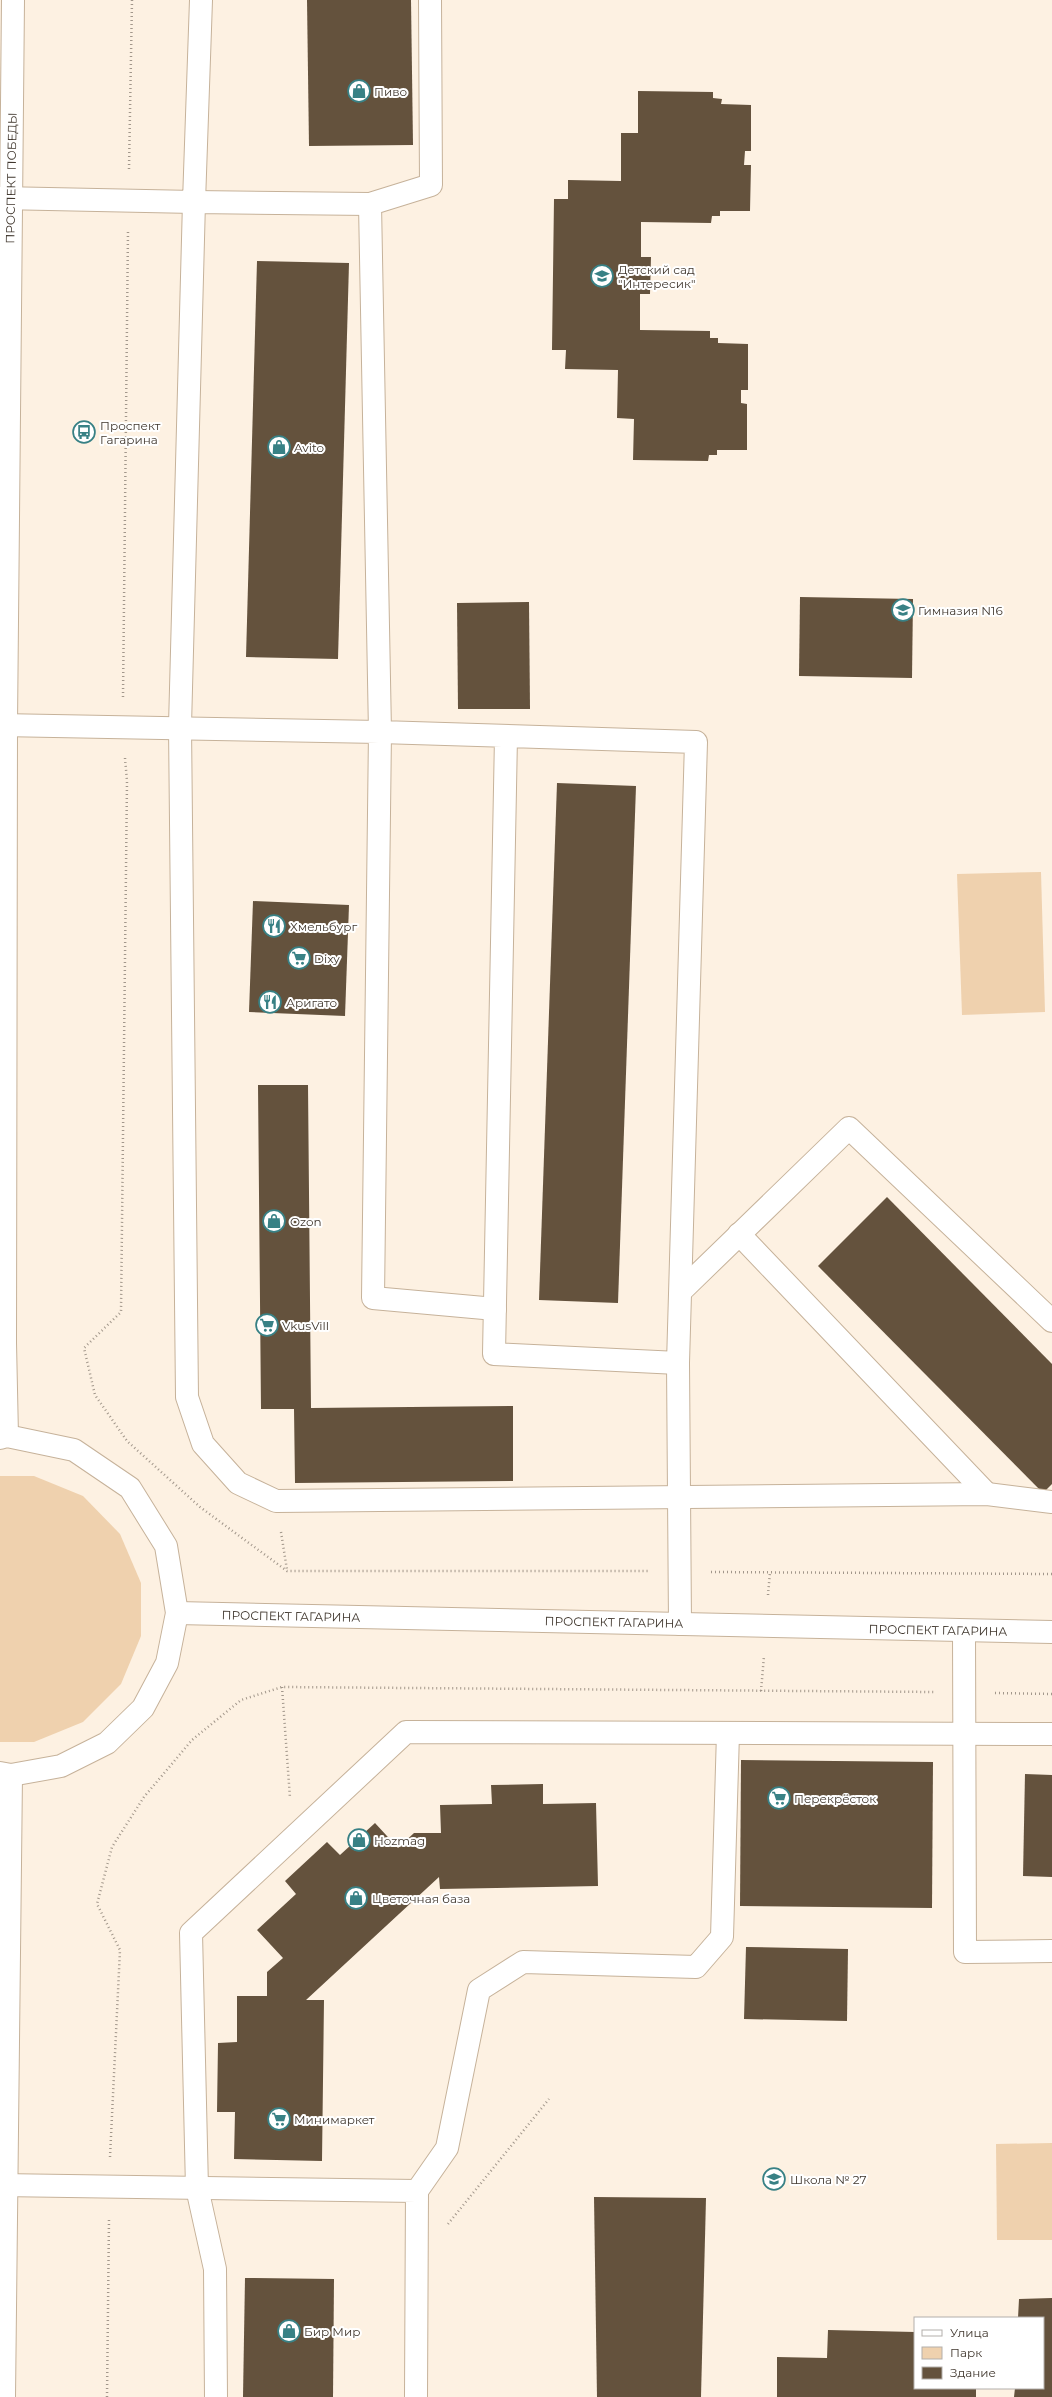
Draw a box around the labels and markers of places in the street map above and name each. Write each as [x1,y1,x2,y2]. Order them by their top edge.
shop icon: Пиво [346,78,372,104]
place label: Пиво [374,84,407,99]
place label: Детский сад "Интересик" [618,262,695,291]
school or university icon: Детский сад "Интересик" [589,263,615,289]
place label: Проспект Гагарина [100,418,161,447]
bus stop icon: Проспект Гагарина [71,419,97,445]
shop icon: Avito [266,434,292,460]
place label: Avito [294,440,324,455]
school or university icon: Гимназия N16 [890,597,916,623]
place label: Гимназия N16 [918,603,1003,618]
restaurant icon: Хмельбург [261,913,287,939]
place label: Хмельбург [290,919,357,934]
supermarket icon: Dixy [286,945,312,971]
place label: Dixy [314,951,340,966]
restaurant icon: Аригато [257,989,283,1015]
place label: Аригато [286,995,338,1010]
shop icon: Ozon [261,1208,287,1234]
place label: Ozon [290,1214,322,1229]
supermarket icon: VkusVill [254,1312,280,1338]
place label: VkusVill [282,1318,329,1333]
supermarket icon: Перекрёсток [766,1785,792,1811]
place label: Перекрёсток [794,1791,876,1806]
shop icon: Hozmag [346,1827,372,1853]
place label: Hozmag [374,1833,425,1848]
shop icon: Цветочная база [343,1885,369,1911]
place label: Цветочная база [372,1891,470,1906]
supermarket icon: Минимаркет [266,2106,292,2132]
place label: Минимаркет [294,2112,375,2127]
school or university icon: Школа № 27 [761,2166,787,2192]
place label: Школа № 27 [790,2172,867,2187]
shop icon: Бир Мир [276,2318,302,2344]
place label: Бир Мир [304,2324,360,2339]

